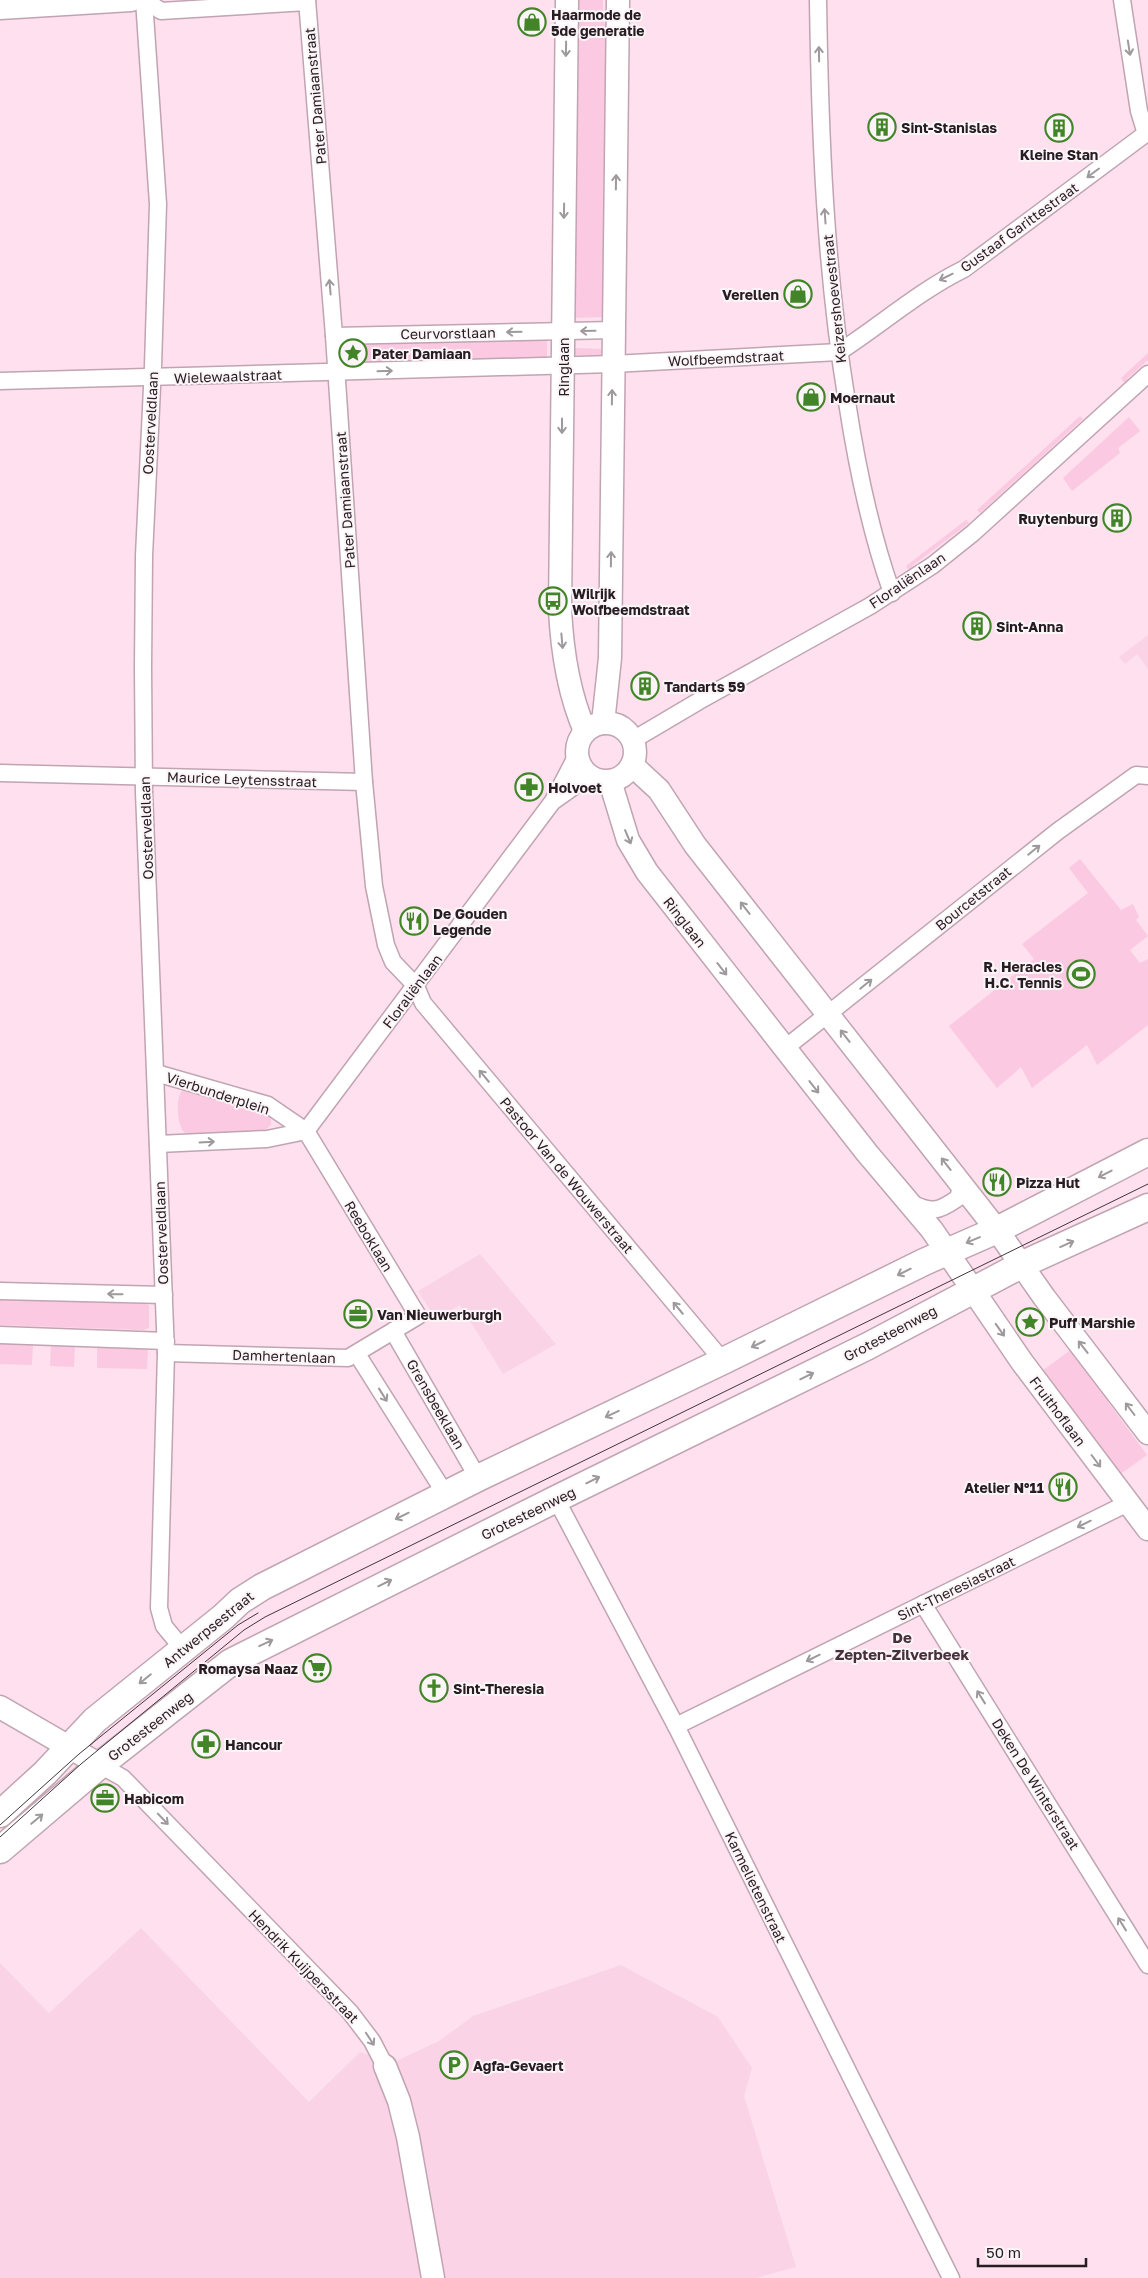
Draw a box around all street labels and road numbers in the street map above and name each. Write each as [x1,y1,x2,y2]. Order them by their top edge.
street label: Pater Damiaanstraat [301,27,329,165]
street label: Gustaaf Garittestraat [957,179,1081,275]
street label: Keizershoevestraat [819,234,849,364]
street label: Ceurvorstlaan [400,324,496,342]
street label: Ringlaan [555,337,572,397]
street label: Wolfbeemdstraat [668,346,784,370]
street label: Wielewaalstraat [173,366,283,386]
street label: Oosterveldlaan [139,371,161,475]
street label: Pater Damiaanstraat [332,431,358,569]
street label: Floraliënlaan [866,548,948,612]
street label: Maurice Leytensstraat [167,768,317,790]
street label: Oosterveldlaan [136,776,156,880]
street label: Bourcetstraat [932,862,1014,934]
street label: Ringlaan [660,893,710,951]
street label: Floraliënlaan [379,951,445,1031]
street label: Vierbunderplein [164,1068,272,1118]
street label: Pastoor Van de Wouwerstraat [497,1093,637,1257]
street label: Oosterveldlaan [151,1181,171,1285]
street label: Reeboklaan [341,1198,397,1274]
street label: Grotesteenweg [841,1301,939,1365]
street label: Damhertenlaan [232,1346,336,1366]
street label: Grensbeeklaan [403,1356,469,1452]
street label: Fruithoflaan [1026,1373,1090,1449]
street label: Grotesteenweg [478,1483,578,1543]
street label: Sint-Theresiastraat [894,1552,1018,1624]
street label: Antwerpsestraat [159,1587,257,1671]
street label: Grotesteenweg [104,1688,196,1764]
street label: Deken De Winterstraat [989,1715,1083,1853]
street label: Karmelietenstraat [722,1829,790,1945]
street label: Hendrik Kuijpersstraat [245,1906,363,2026]

